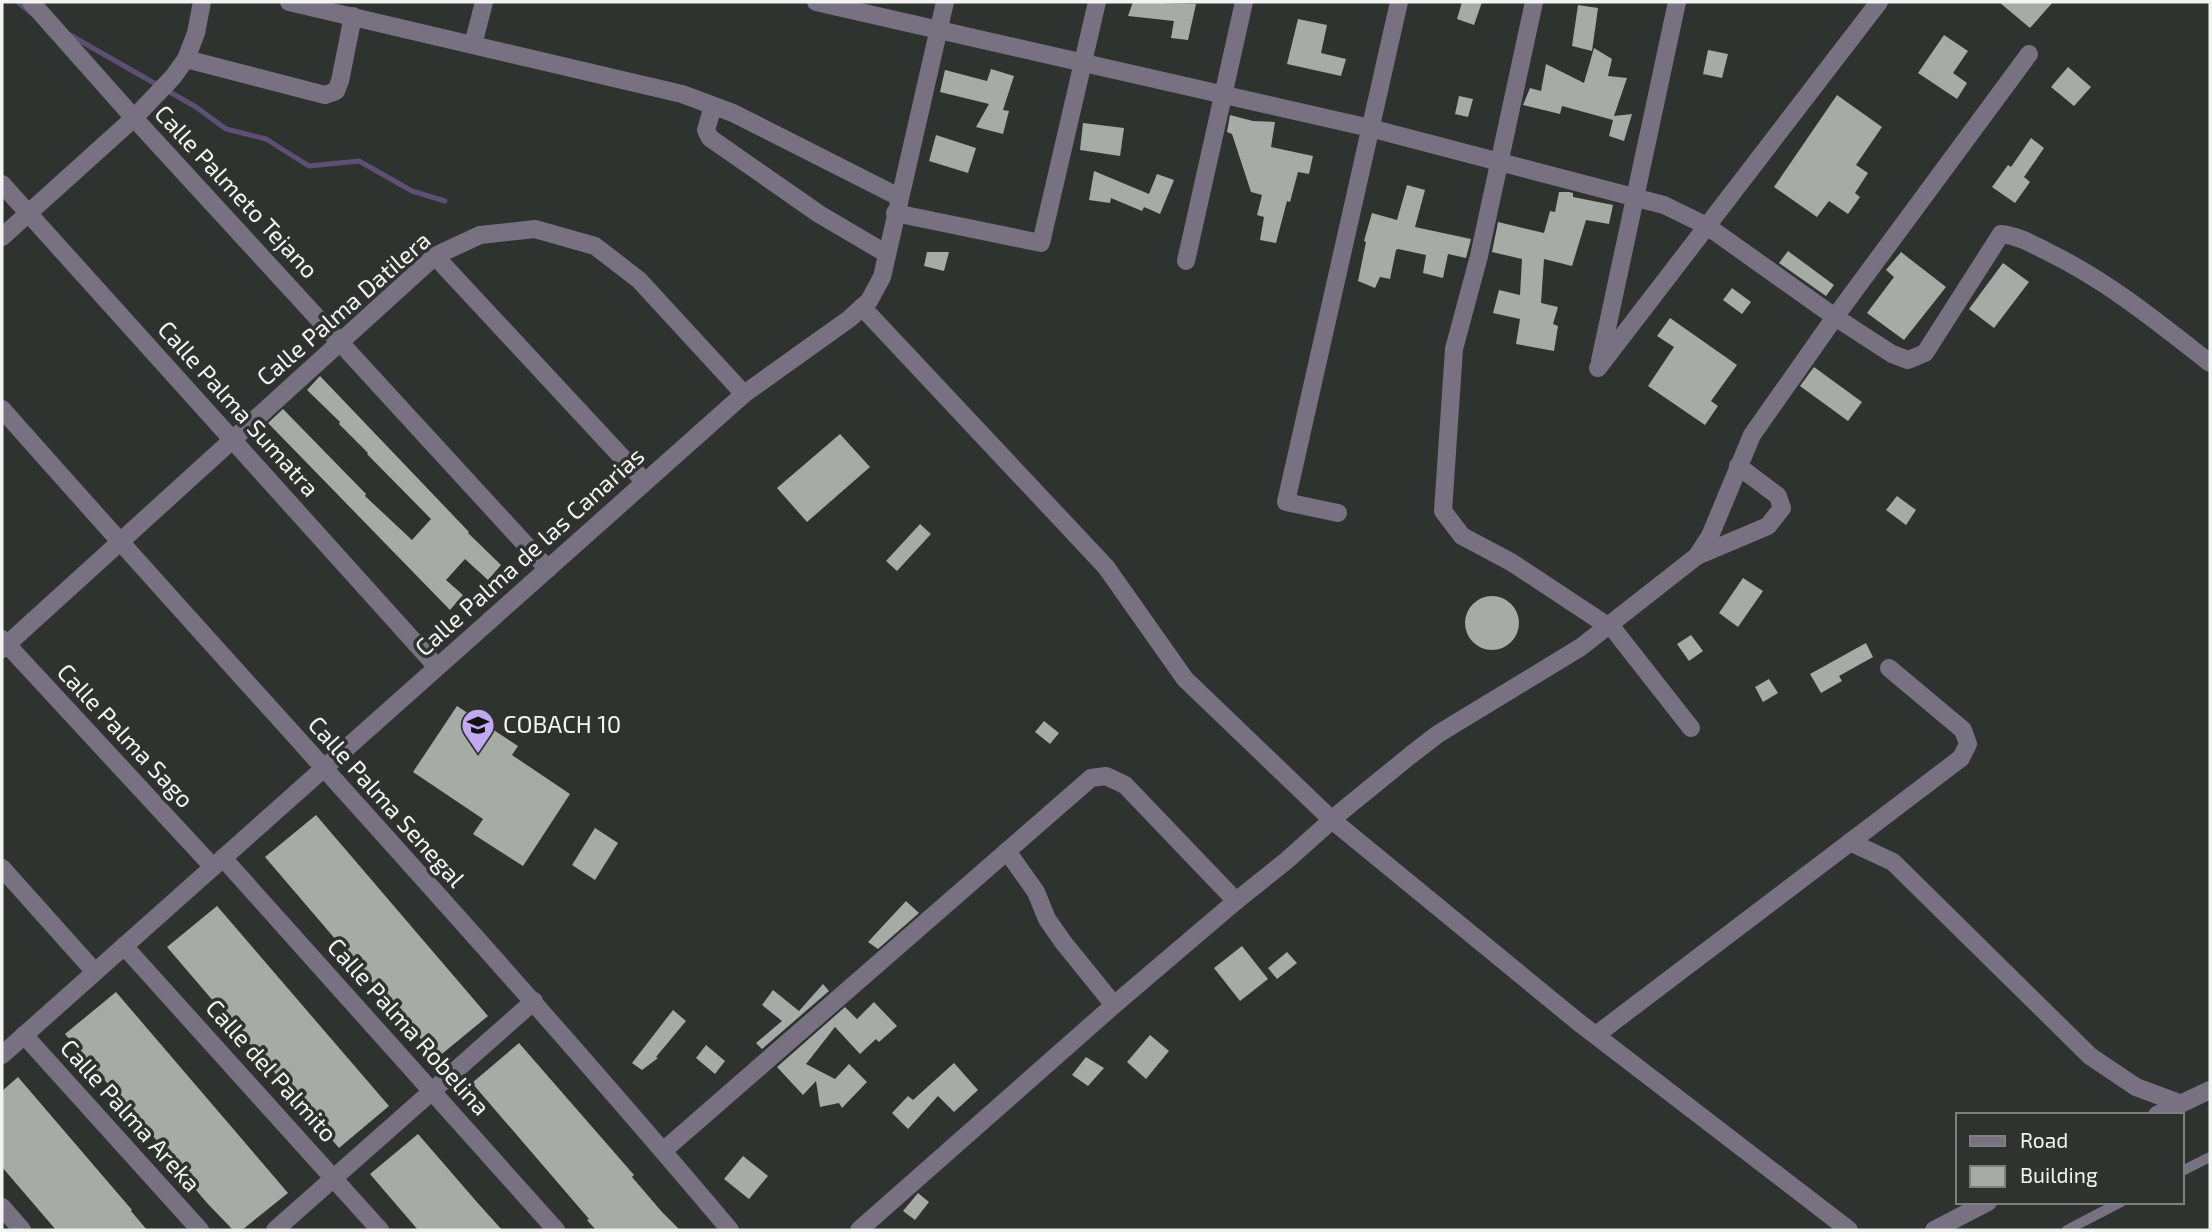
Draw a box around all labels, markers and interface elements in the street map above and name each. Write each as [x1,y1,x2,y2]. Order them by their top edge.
street label: Calle Palmeto Tejano [149,98,325,284]
street label: Calle Palma Datilera [250,225,436,391]
street label: Calle Palma Sumatra [153,314,326,502]
street label: Calle Palma de las Canarias [409,440,649,661]
street label: Calle Palma Sago [52,657,200,813]
school or university icon: COBACH 10 [459,706,497,755]
place label: COBACH 10 [503,709,621,738]
street label: Calle Palma Senegal [303,710,472,892]
street label: Calle Palma Robelina [322,931,496,1121]
street label: Calle del Palmito [200,993,344,1147]
street label: Calle Palma Areka [55,1033,207,1197]
legend [1956,1113,2184,1204]
text: Road [2020,1127,2068,1152]
text: Building [2020,1162,2098,1187]

